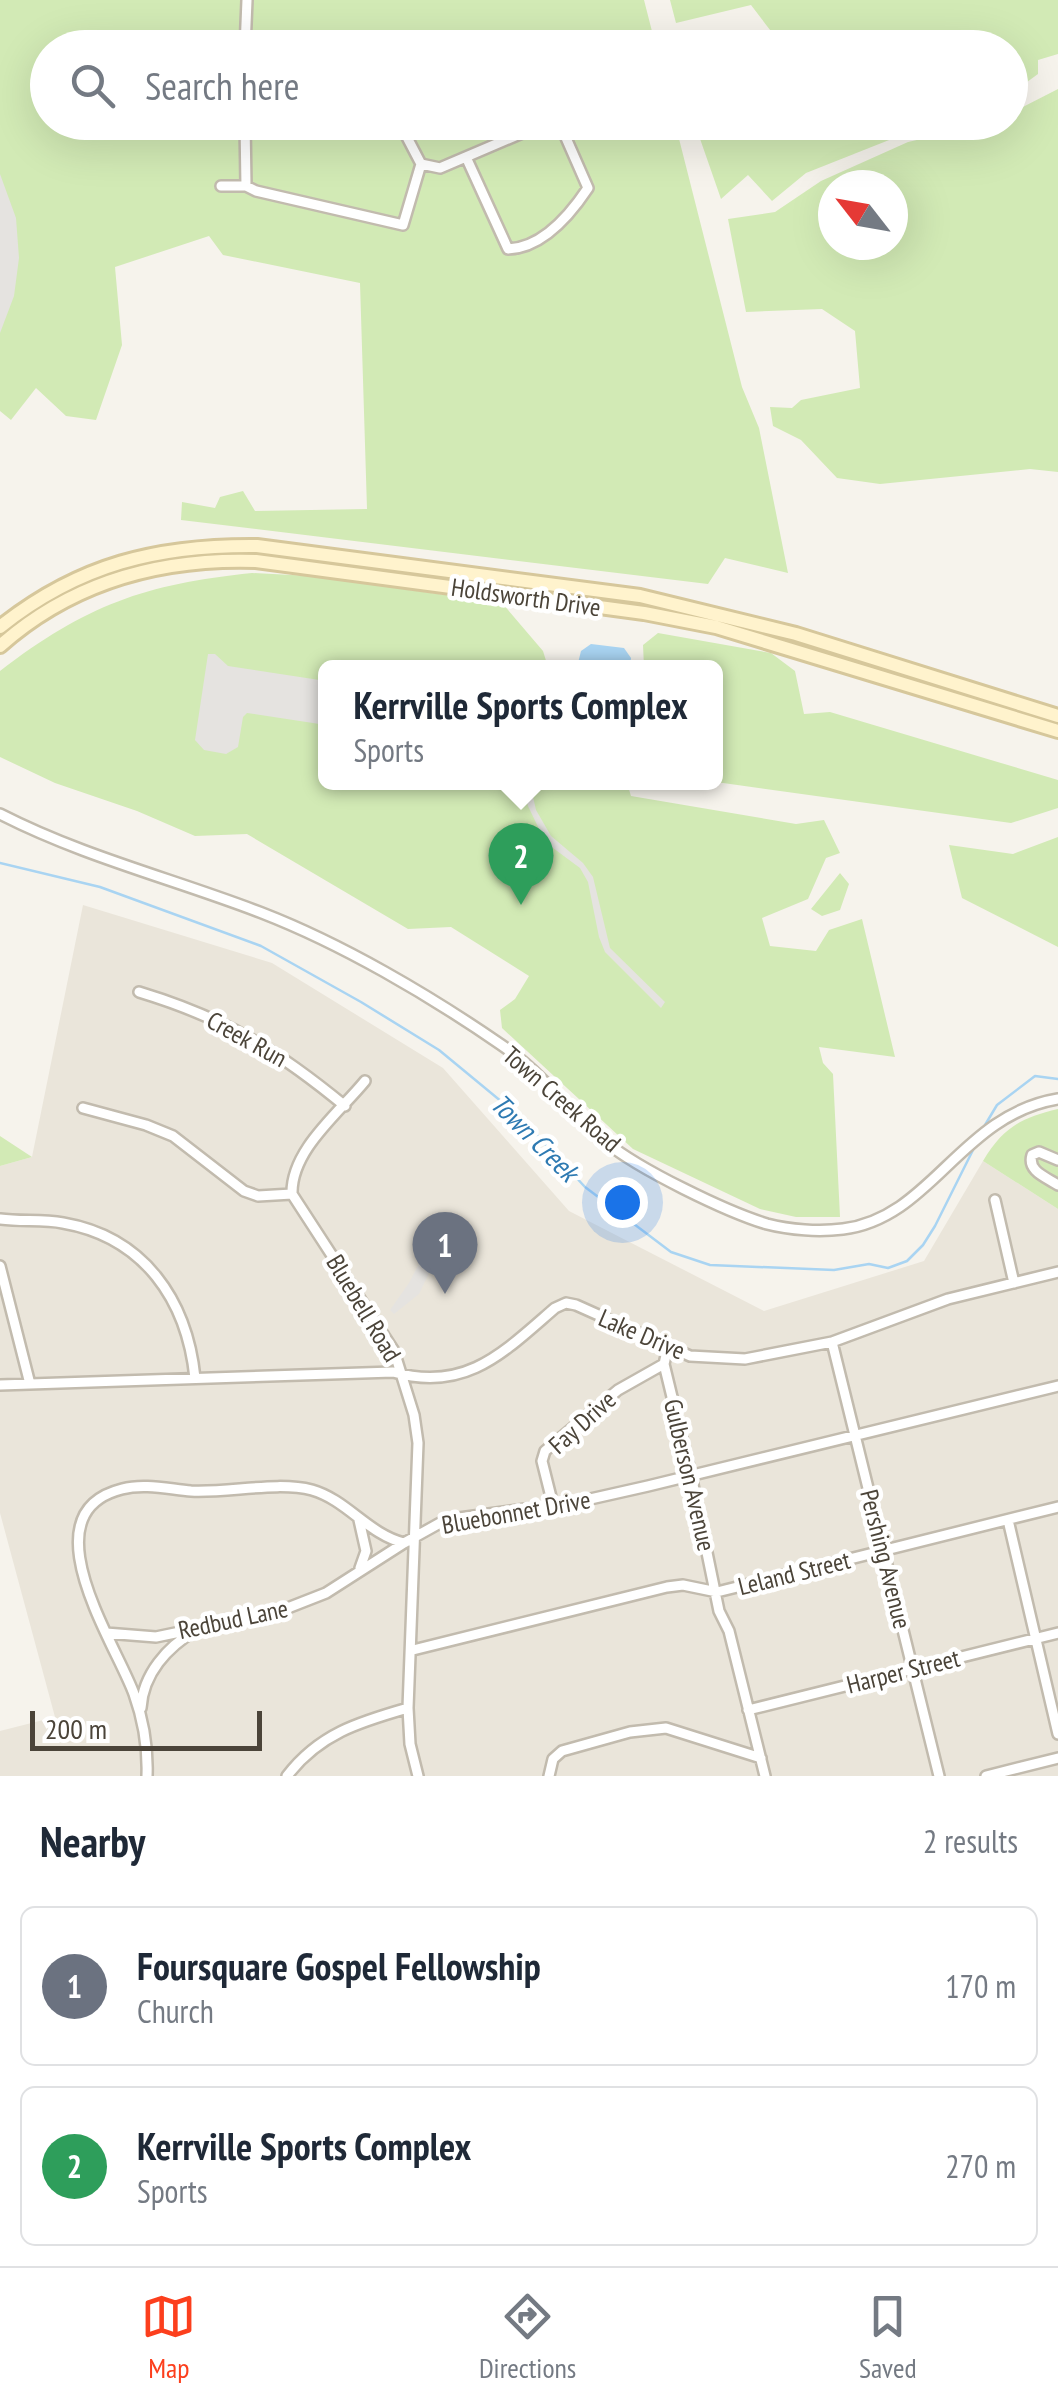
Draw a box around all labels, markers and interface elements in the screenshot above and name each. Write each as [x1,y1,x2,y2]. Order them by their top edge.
search box [30,30,1028,140]
icon: search [65,58,120,113]
text: Search here [145,61,299,110]
north arrow [818,170,908,260]
street label: Holdsworth Drive [449,571,603,623]
popup [318,660,723,790]
text: Kerrville Sports Complex [353,680,688,729]
text: Sports [353,729,424,771]
pin: 2 [488,822,554,905]
street label: Creek Run [201,1004,293,1074]
street label: Town Creek Road [497,1040,627,1158]
water label: Town Creek [484,1086,586,1188]
your location [597,1177,648,1228]
pin: 1 [412,1212,478,1294]
street label: Bluebell Road [319,1249,409,1367]
street label: Lake Drive [594,1302,690,1366]
street label: Fay Drive [542,1383,622,1461]
street label: Gulberson Avenue [657,1396,723,1554]
street label: Bluebonnet Drive [439,1483,593,1541]
street label: Pershing Avenue [853,1486,919,1632]
street label: Leland Street [735,1544,853,1602]
street label: Redbud Lane [175,1592,291,1646]
street label: Harper Street [843,1641,963,1700]
scale bar [30,1706,262,1750]
text: 200 m [45,1710,107,1747]
text: Nearby [40,1814,145,1869]
text: 2 results [923,1820,1018,1862]
text: Foursquare Gospel Fellowship [137,1941,541,1990]
text: 1 [67,1965,82,2007]
text: 170 m [945,1965,1016,2007]
text: Church [137,1990,214,2032]
text: Kerrville Sports Complex [137,2121,471,2170]
text: 2 [67,2145,82,2187]
text: 270 m [945,2145,1016,2187]
text: Sports [137,2170,208,2212]
tab: Map [141,2289,196,2386]
tab: Directions [479,2289,576,2386]
tab: Saved [859,2289,917,2386]

